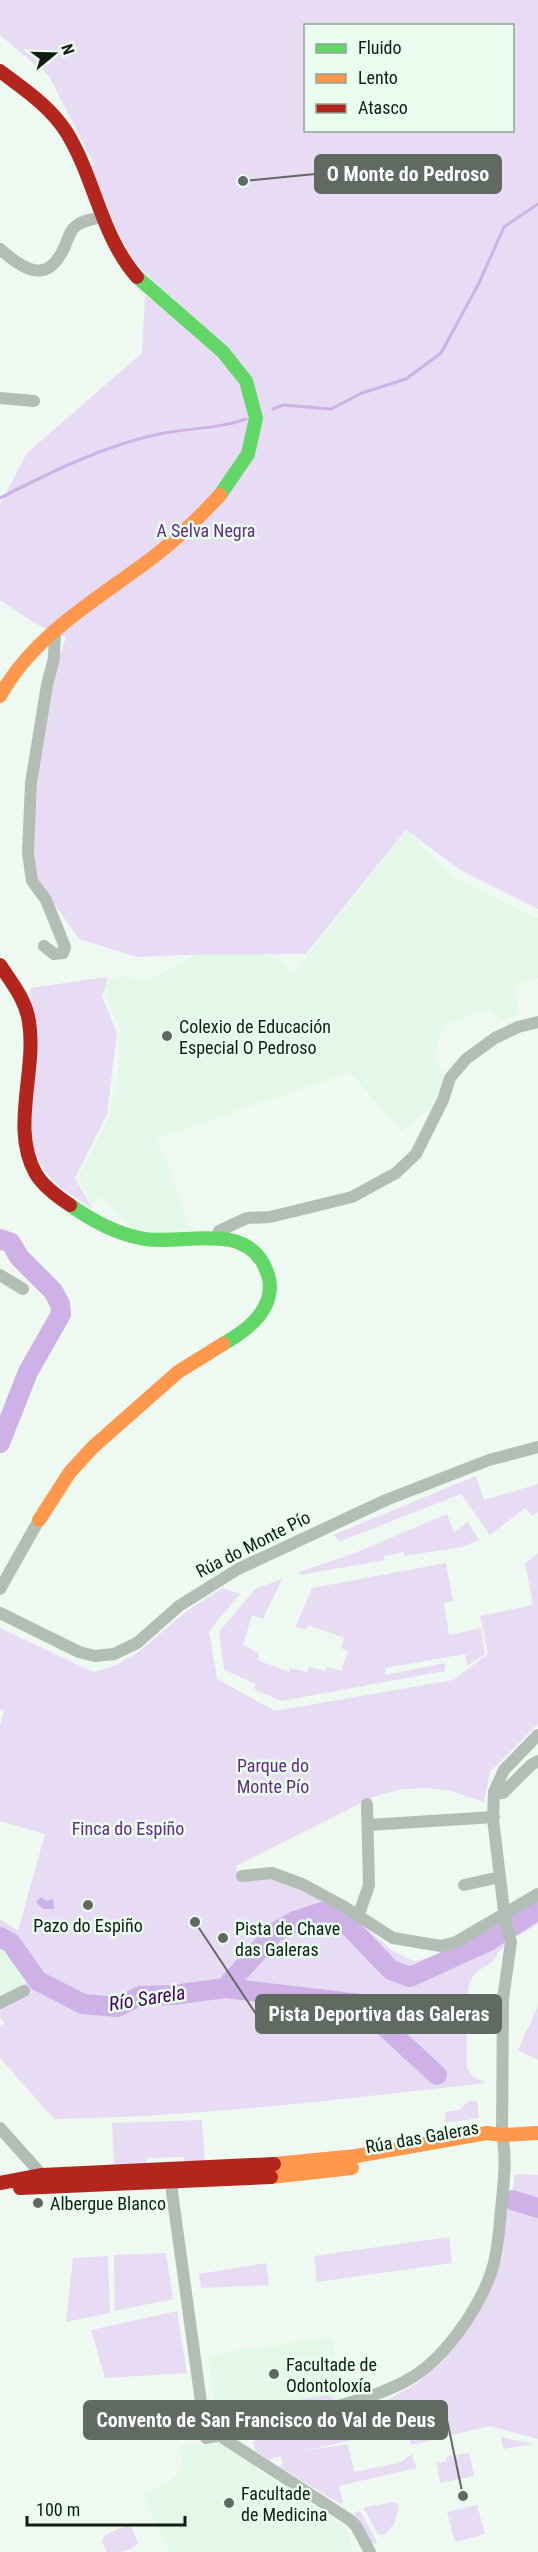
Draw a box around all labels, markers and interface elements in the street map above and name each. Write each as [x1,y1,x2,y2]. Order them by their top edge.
north arrow [24,24,84,84]
legend [304,24,514,132]
text: Fluido [358,37,402,58]
text: N [57,42,78,57]
text: Lento [358,67,398,88]
text: Atasco [358,97,408,118]
callout: O Monte do Pedroso [315,155,501,193]
text: O Monte do Pedroso [327,162,489,186]
park label: A Selva Negra [157,520,255,541]
place label: Colexio de Educación Especial O Pedroso [179,1016,331,1058]
marker: Colexio de Educación Especial O Pedroso [160,1029,174,1043]
street label: Rúa do Monte Pío [192,1506,314,1582]
park label: Parque do Monte Pío [237,1755,309,1797]
park label: Finca do Espiño [72,1818,184,1839]
marker: Pazo do Espiño [81,1898,95,1912]
place label: Pazo do Espiño [33,1915,143,1936]
place label: Pista de Chave das Galeras [235,1918,340,1960]
marker: Pista de Chave das Galeras [216,1931,230,1945]
water label: Río Sarela [107,1980,187,2016]
callout: Pista Deportiva das Galeras [256,1995,501,2033]
text: Pista Deportiva das Galeras [268,2002,490,2026]
street label: Rúa das Galeras [364,2117,480,2157]
place label: Albergue Blanco [50,2193,166,2214]
marker: Albergue Blanco [31,2196,45,2210]
place label: Facultade de Odontoloxía [286,2354,377,2396]
marker: Facultade de Odontoloxía [267,2367,281,2381]
callout: Convento de San Francisco do Val de Deus [84,2401,447,2439]
text: Convento de San Francisco do Val de Deus [96,2408,436,2432]
place label: Facultade de Medicina [241,2483,327,2525]
scale bar [27,2489,184,2527]
marker: Facultade de Medicina [222,2496,236,2510]
text: 100 m [36,2499,80,2520]

